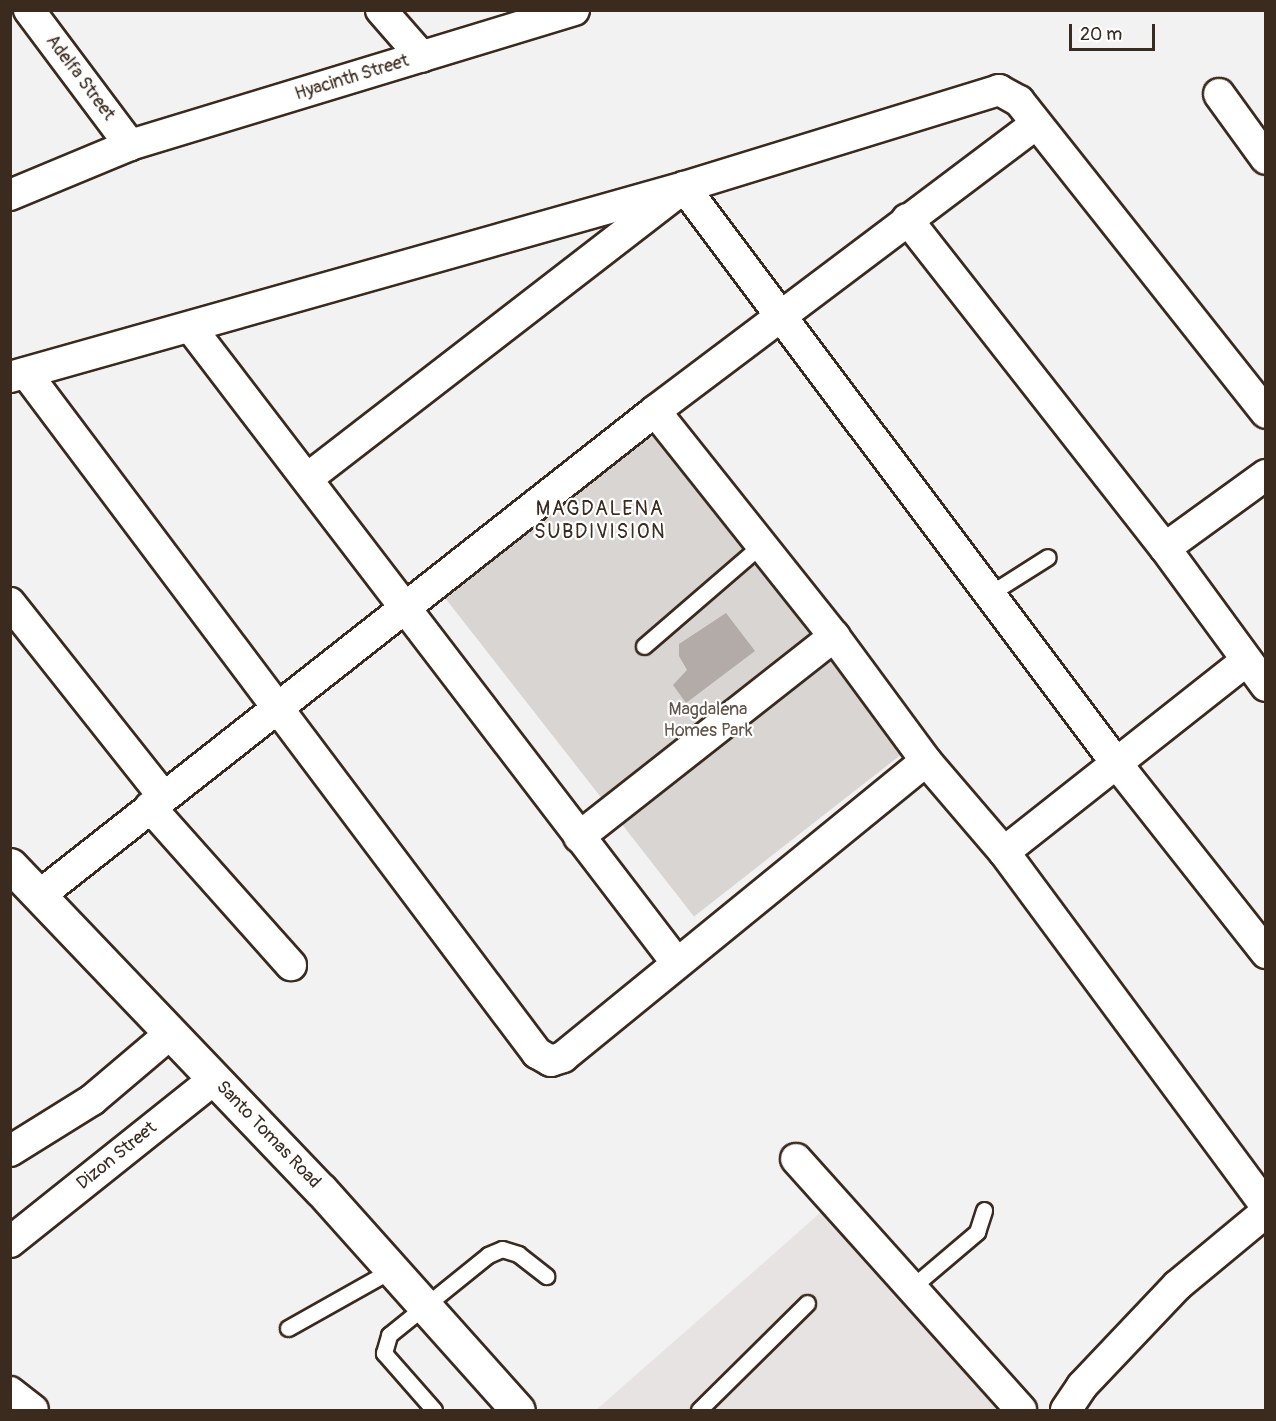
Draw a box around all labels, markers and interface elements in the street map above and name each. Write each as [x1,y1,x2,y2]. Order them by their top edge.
scale bar [1072,12,1158,50]
text: 20 m [1080,23,1122,46]
street label: Adelfa Street [41,31,119,125]
street label: Hyacinth Street [292,50,412,106]
district label: MAGDALENA SUBDIVISION [534,496,666,543]
park label: Magdalena Homes Park [664,700,752,742]
street label: Santo Tomas Road [211,1077,325,1193]
street label: Dizon Street [73,1117,161,1195]

